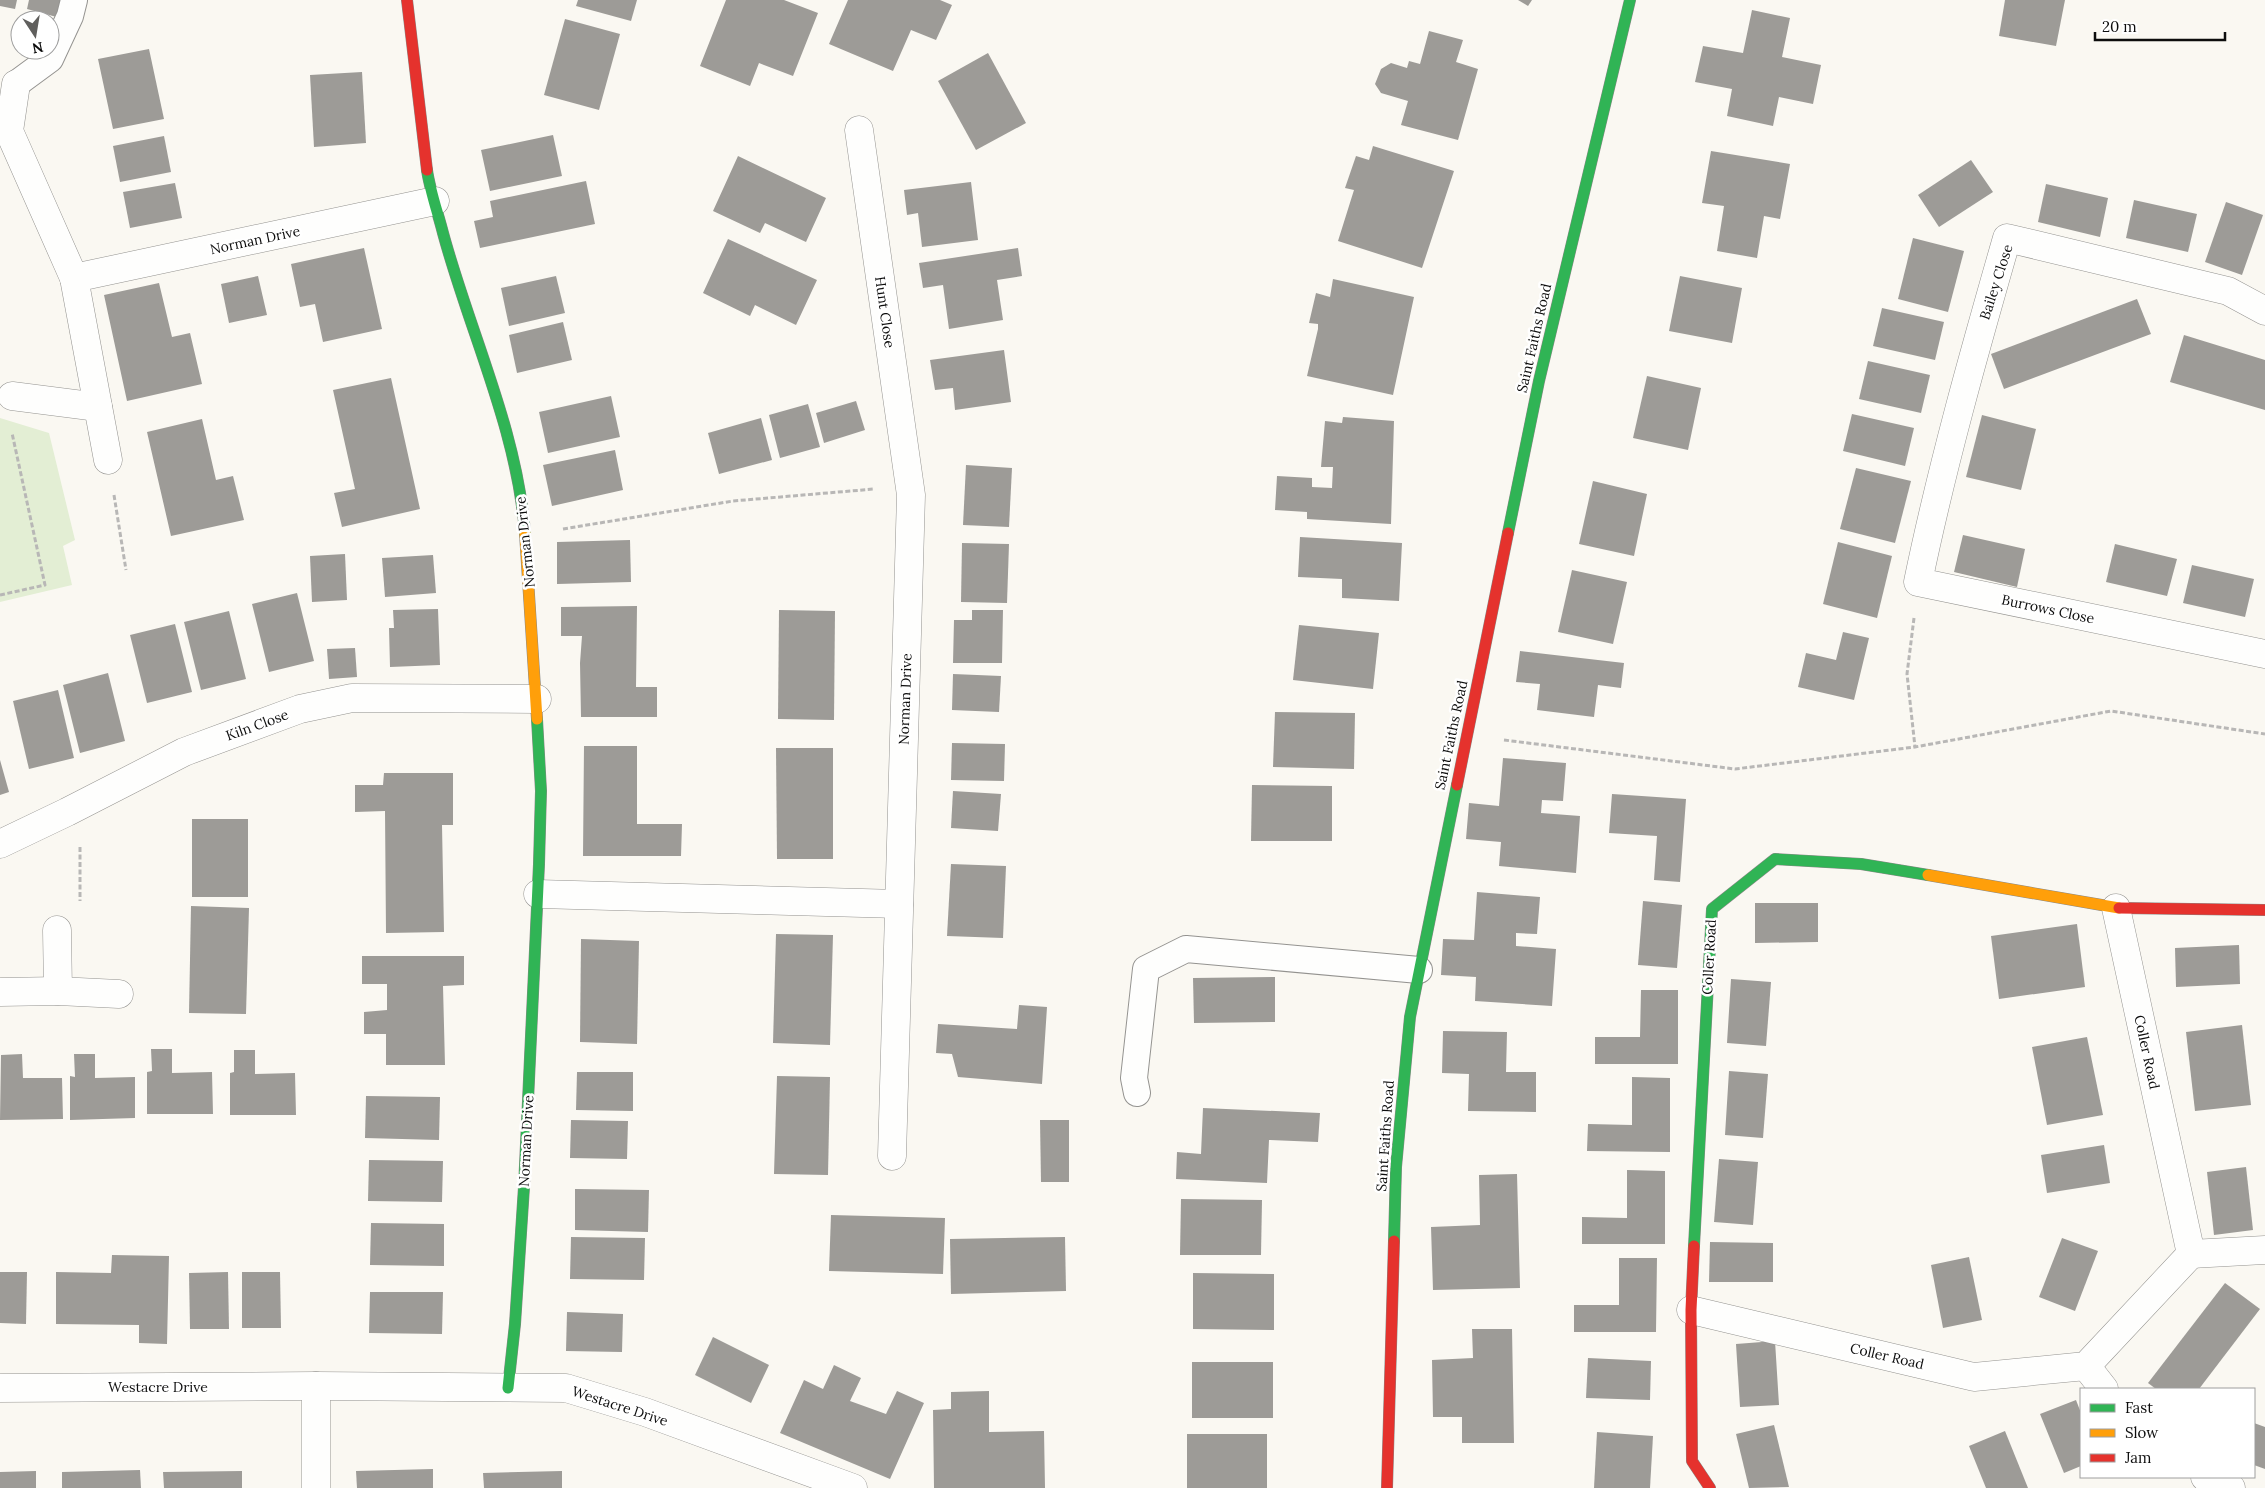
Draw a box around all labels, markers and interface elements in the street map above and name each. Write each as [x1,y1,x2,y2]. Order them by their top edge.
north arrow [10,10,60,60]
scale bar [2095,10,2225,42]
text: 20 m [2102,17,2137,36]
text: N [30,38,45,58]
street label: Norman Drive [208,222,302,258]
street label: Bailey Close [1975,242,2017,322]
street label: Hunt Close [871,275,899,349]
street label: Saint Faiths Road [1513,282,1555,394]
street label: Norman Drive [511,495,539,589]
street label: Burrows Close [2000,590,2096,628]
street label: Norman Drive [894,652,916,745]
street label: Saint Faiths Road [1431,679,1471,791]
street label: Kiln Close [223,705,291,745]
street label: Coller Road [1698,919,1720,995]
street label: Coller Road [2130,1013,2164,1091]
street label: Saint Faiths Road [1372,1080,1398,1192]
street label: Norman Drive [515,1094,537,1187]
street label: Coller Road [1848,1339,1926,1373]
street label: Westacre Drive [108,1378,208,1396]
street label: Westacre Drive [570,1382,671,1430]
legend [2080,1388,2255,1478]
text: Fast [2125,1398,2153,1417]
text: Slow [2125,1423,2158,1442]
text: Jam [2124,1448,2152,1467]

